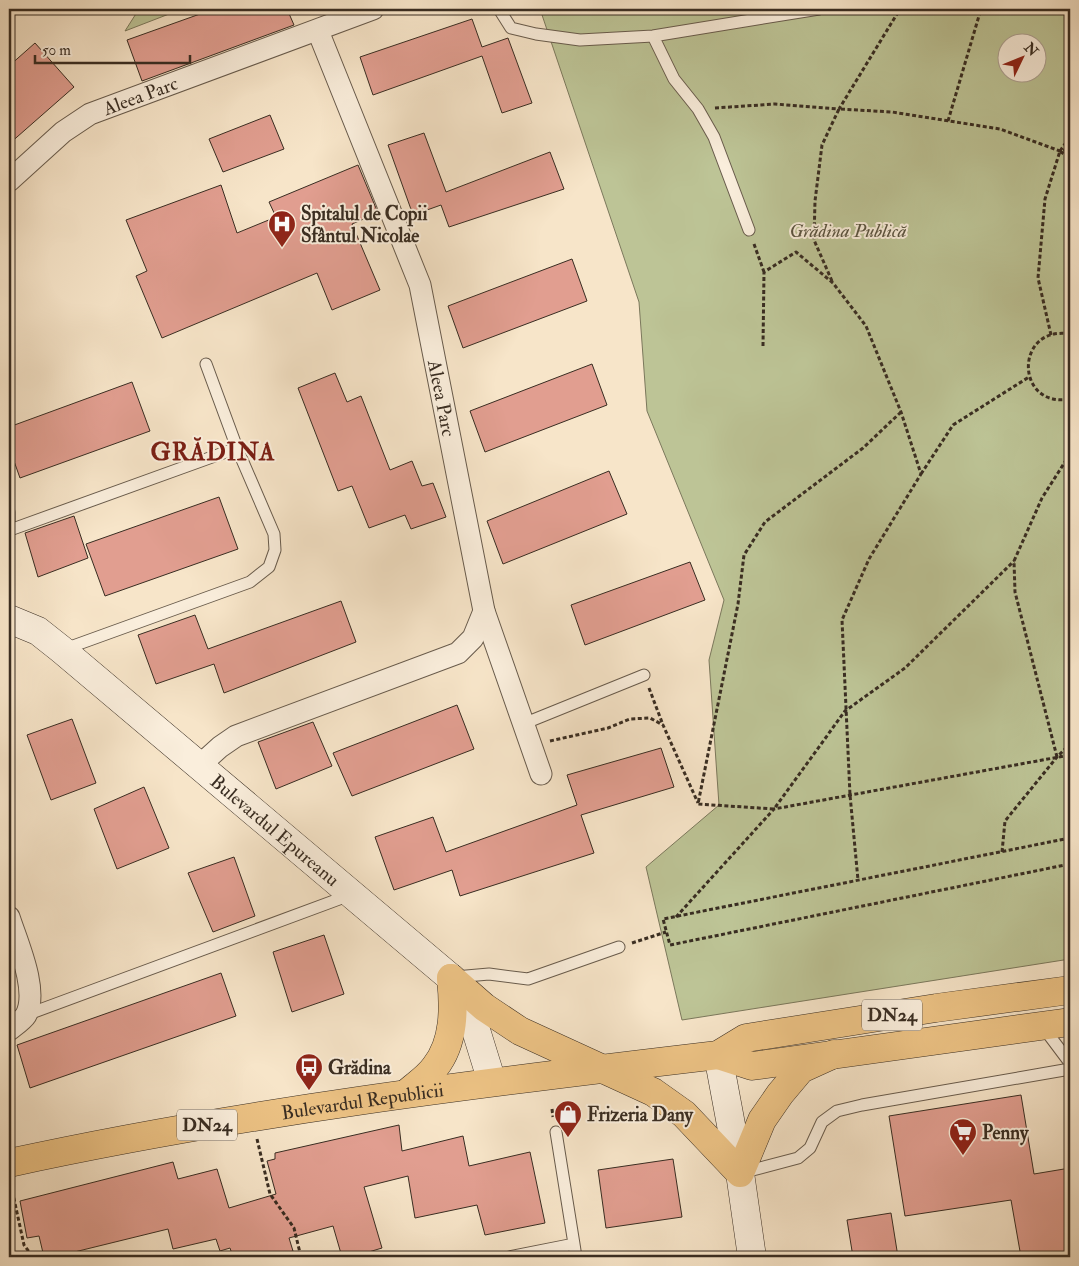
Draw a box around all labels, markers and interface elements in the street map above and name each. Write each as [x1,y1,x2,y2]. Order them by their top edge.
scale bar [35,32,190,64]
north arrow [996,32,1046,82]
text: N [1020,38,1042,60]
text: 50 m [42,41,71,60]
street label: Aleea Parc [99,71,182,121]
place label: Spitalul de Copii Sfântul Nicolae [301,202,427,248]
hospital icon: Spitalul de Copii Sfântul Nicolae [267,209,297,248]
park label: Grădina Publică [789,219,908,243]
street label: Aleea Parc [422,357,461,439]
district label: GRĂDINA [151,437,275,468]
street label: Bulevardul Epureanu [205,769,344,892]
road number: DN24 [862,1000,922,1030]
bus stop icon: Grădina [294,1052,324,1091]
place label: Grădina [328,1056,392,1080]
street label: Bulevardul Republicii [280,1078,445,1125]
shop icon: Frizeria Dany [553,1099,583,1138]
place label: Frizeria Dany [587,1103,694,1128]
road number: DN24 [177,1110,237,1140]
supermarket icon: Penny [948,1117,978,1156]
place label: Penny [982,1121,1029,1146]

